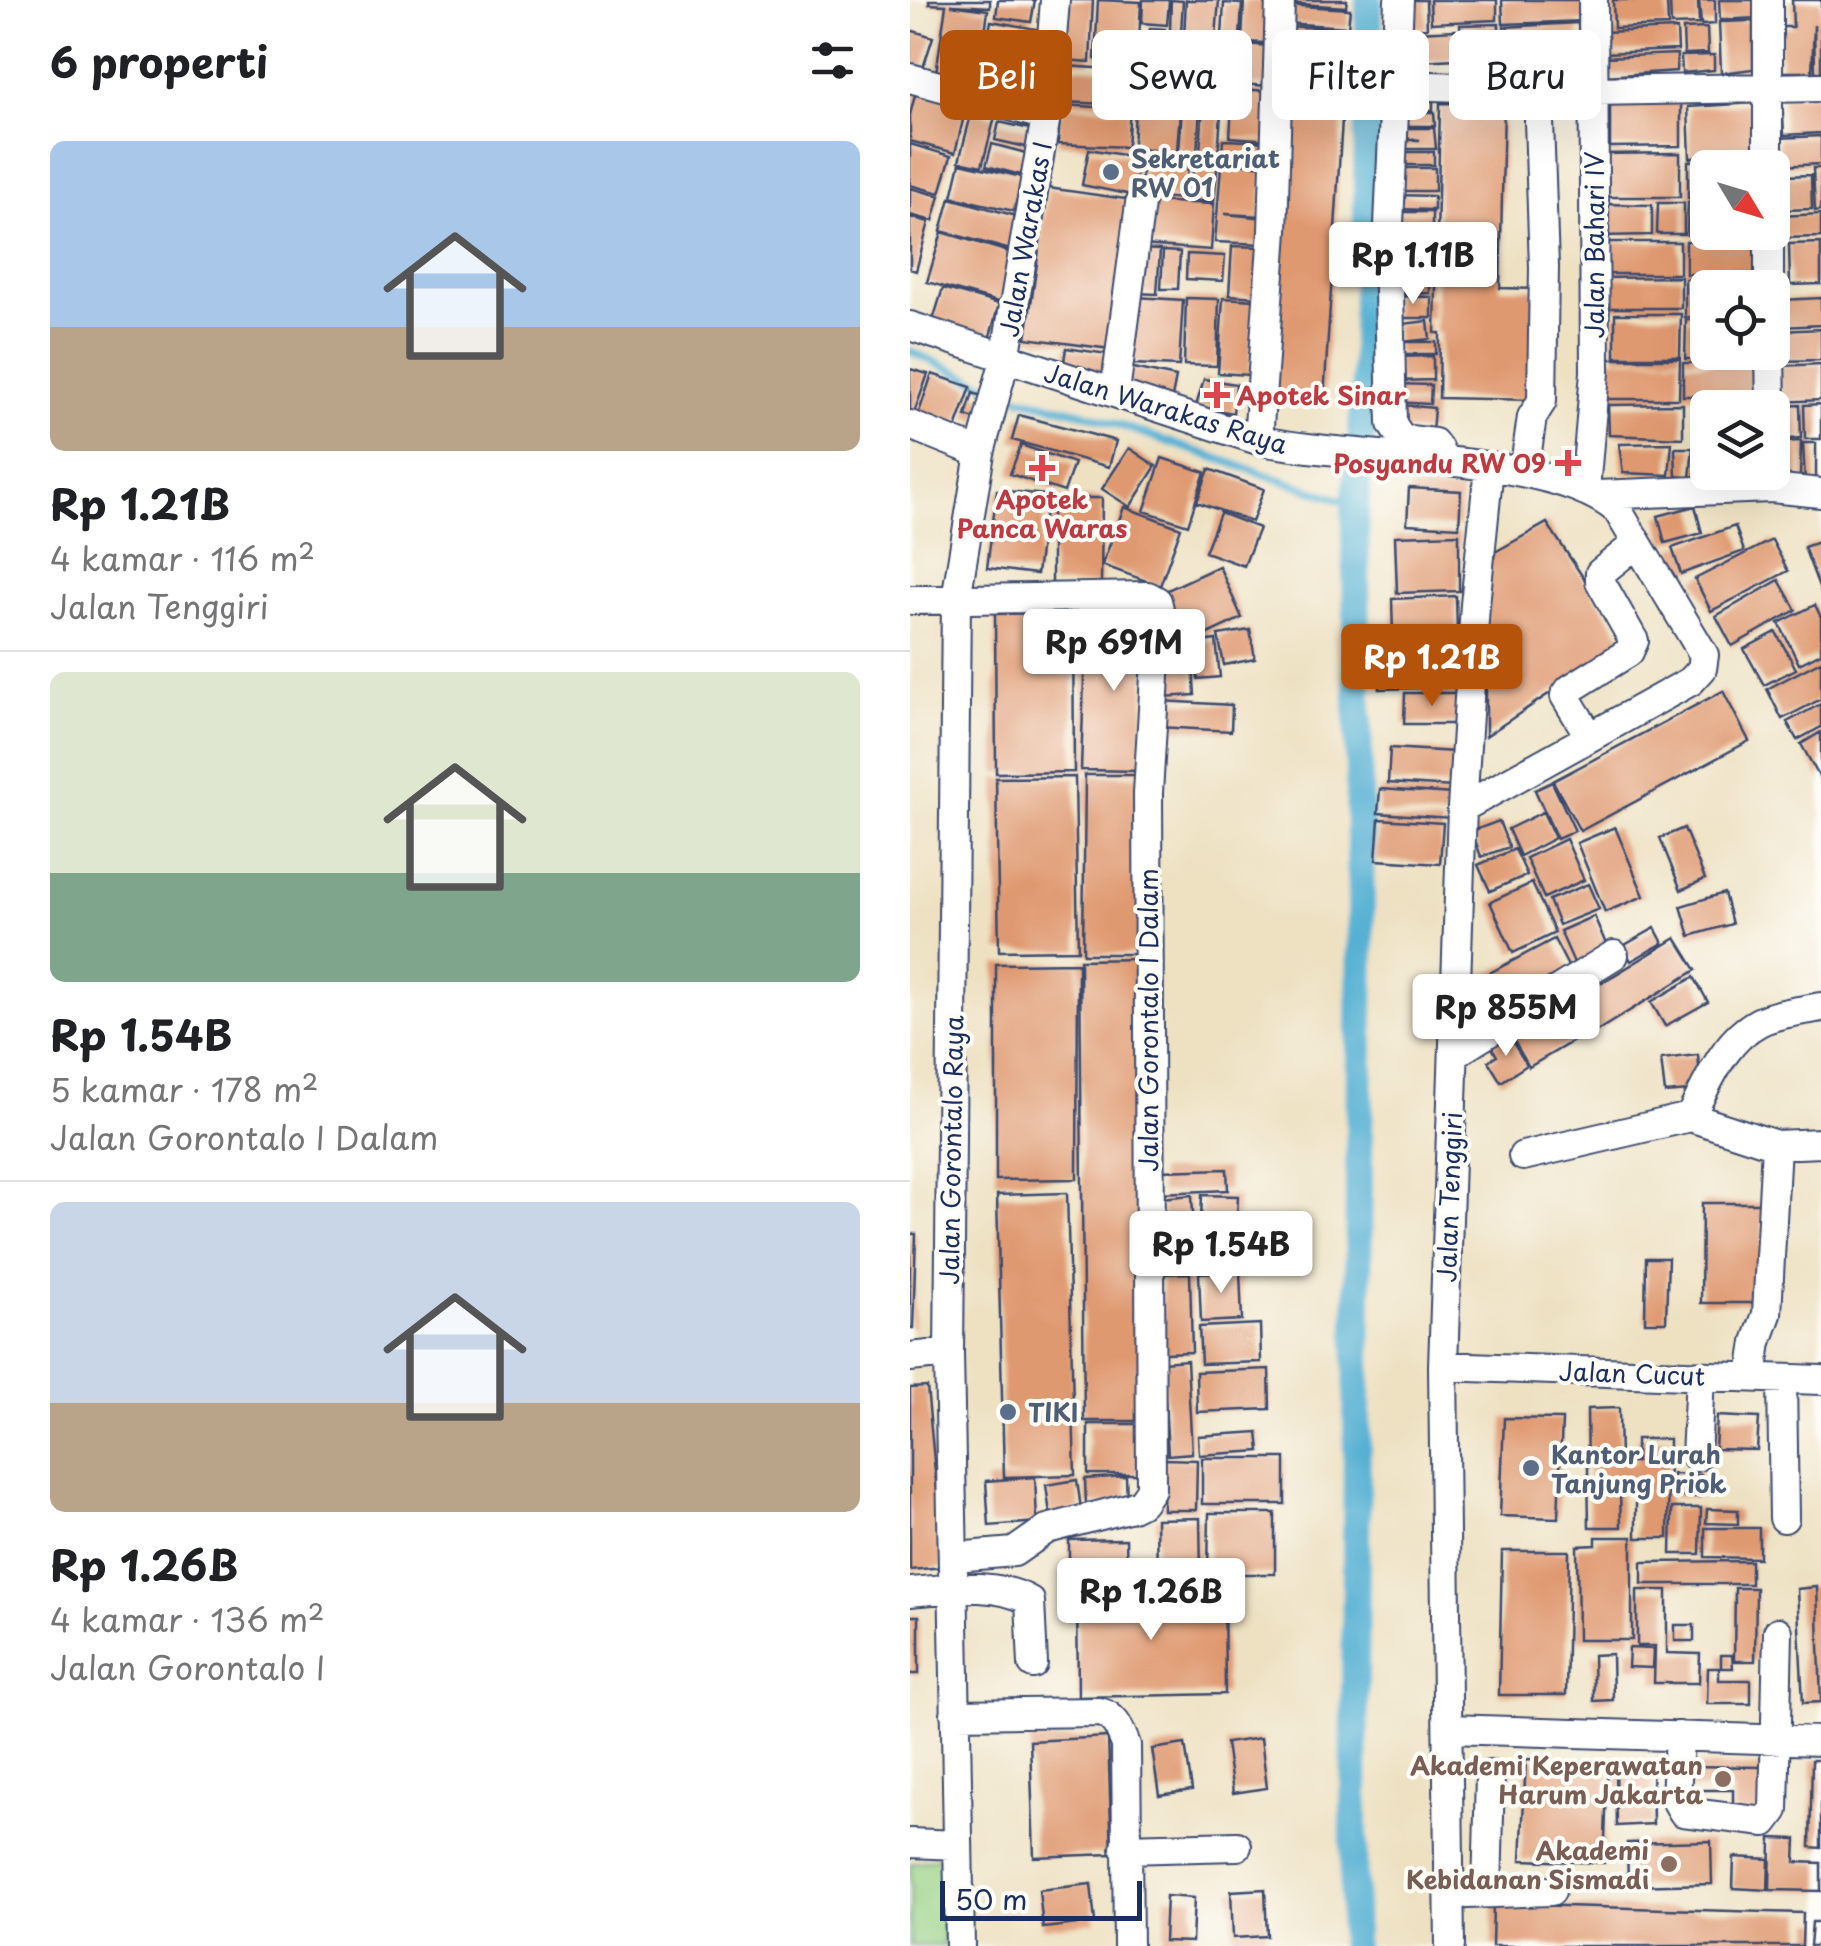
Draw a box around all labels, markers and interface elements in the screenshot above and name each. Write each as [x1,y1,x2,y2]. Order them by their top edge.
text: 6 properti [50,29,268,92]
chip: Beli [940,30,1072,120]
chip: Sewa [1092,30,1252,120]
chip: Filter [1272,30,1429,120]
chip: Baru [1449,30,1601,120]
icon: filters [805,33,860,88]
street label: Jalan Warakas I [989,138,1061,340]
place label: Sekretariat RW 01 [1131,139,1280,206]
north arrow [1690,150,1790,250]
map controls [1690,150,1790,490]
street label: Jalan Bahari IV [1575,151,1613,339]
marker: Sekretariat RW 01 [1100,161,1122,183]
icon: home [365,206,545,386]
pin: Rp 1.11B [1310,222,1516,307]
text: Rp 1.11B [1351,230,1475,278]
button: locate [1690,270,1790,370]
street label: Jalan Warakas Raya [1040,353,1293,463]
place label: Apotek Sinar [1237,376,1406,414]
marker: Apotek Sinar [1206,384,1228,406]
button: layers [1690,390,1790,490]
place label: Posyandu RW 09 [1333,444,1546,482]
marker: Posyandu RW 09 [1555,450,1581,476]
marker: Apotek Panca Waras [1031,457,1053,479]
text: Rp 1.21B [50,471,230,534]
place label: Apotek Panca Waras [957,480,1127,547]
text: 4 kamar · 116 m² [50,534,315,582]
text: Jalan Tenggiri [50,582,269,630]
pin: Rp 691M [1022,609,1206,694]
text: Rp 691M [1045,617,1183,665]
pin: Rp 1.21B [1329,624,1535,709]
text: Rp 1.21B [1363,632,1501,680]
icon: home [365,737,545,917]
street label: Jalan Gorontalo I Dalam [1129,868,1167,1172]
pin: Rp 855M [1414,974,1598,1059]
text: Rp 855M [1435,982,1577,1030]
text: Rp 1.54B [50,1002,233,1065]
street label: Jalan Gorontalo Raya [930,1015,972,1285]
text: 5 kamar · 178 m² [50,1065,319,1113]
street label: Jalan Tenggiri [1427,1111,1471,1283]
text: Jalan Gorontalo I Dalam [50,1113,438,1161]
pin: Rp 1.54B [1118,1211,1324,1296]
text: Rp 1.54B [1151,1219,1291,1267]
icon: home [365,1267,545,1447]
street label: Jalan Cucut [1558,1351,1706,1395]
place label: TIKI [1028,1393,1078,1431]
marker: TIKI [997,1401,1019,1423]
place label: Kantor Lurah Tanjung Priok [1551,1435,1727,1502]
marker: Kantor Lurah Tanjung Priok [1520,1457,1542,1479]
text: Rp 1.26B [50,1532,239,1595]
pin: Rp 1.26B [1048,1558,1254,1643]
text: Rp 1.26B [1079,1566,1223,1614]
text: 4 kamar · 136 m² [50,1595,325,1643]
text: Jalan Gorontalo I [50,1643,326,1691]
place label: Akademi Keperawatan Harum Jakarta [1410,1746,1703,1813]
marker: Akademi Keperawatan Harum Jakarta [1712,1768,1734,1790]
place label: Akademi Kebidanan Sismadi [1406,1831,1649,1898]
marker: Akademi Kebidanan Sismadi [1658,1853,1680,1875]
scale bar [940,1876,1142,1920]
text: 50 m [955,1877,1028,1920]

